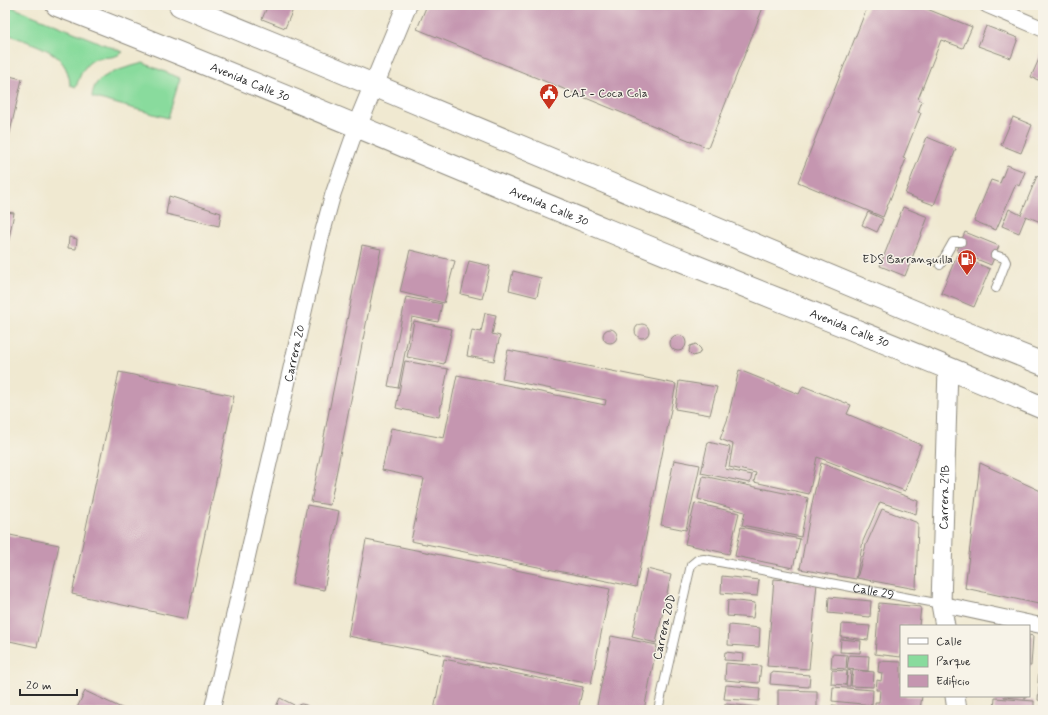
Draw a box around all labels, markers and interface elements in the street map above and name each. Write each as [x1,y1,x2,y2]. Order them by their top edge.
street label: Avenida Calle 30 [208,60,292,106]
public building icon: CAI - Coca Cola [538,82,560,110]
place label: CAI - Coca Cola [563,86,648,102]
street label: Avenida Calle 30 [507,184,591,231]
fuel station icon: EDS Barranquilla [956,248,978,276]
place label: EDS Barranquilla [862,252,953,268]
street label: Avenida Calle 30 [807,306,892,352]
street label: Carrera 20 [281,323,310,384]
street label: Carrera 21B [936,465,954,530]
street label: Calle 29 [851,580,895,604]
street label: Carrera 20D [650,593,680,662]
legend [900,625,1030,697]
text: Calle [936,634,962,650]
text: Parque [936,654,971,670]
scale bar [20,671,77,697]
text: Edificio [936,674,970,690]
text: 20 m [26,678,52,694]

